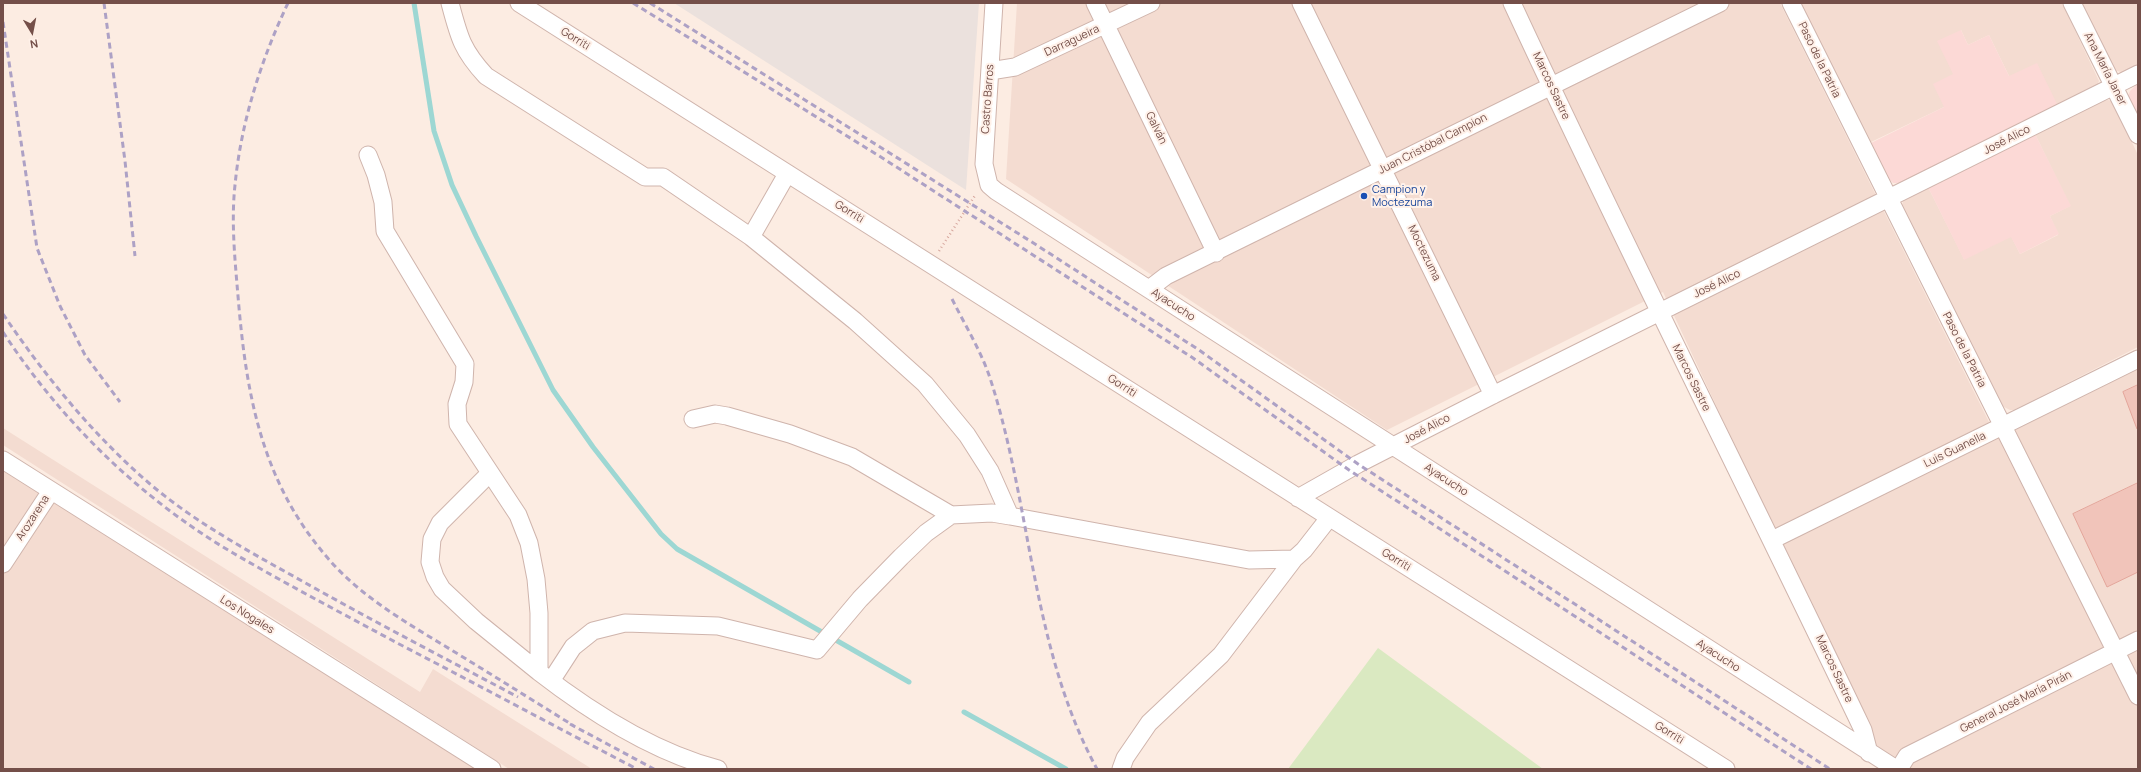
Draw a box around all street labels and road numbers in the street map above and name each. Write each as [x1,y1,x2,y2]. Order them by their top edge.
street label: Paso de la Patria [1795,20,1843,100]
street label: Darragueira [1042,23,1102,59]
street label: Gorriti [558,25,592,53]
street label: Ana María Janer [2081,30,2129,108]
street label: Marcos Sastre [1530,50,1572,122]
street label: Castro Barros [979,64,997,134]
street label: Galván [1143,110,1169,146]
street label: Juan Cristóbal Campion [1376,111,1490,177]
street label: José Alico [1982,123,2032,157]
street label: Gorriti [832,198,866,226]
street label: Moctezuma [1405,223,1443,283]
street label: José Alico [1691,267,1743,301]
street label: Ayacucho [1148,286,1198,324]
street label: Paso de la Patria [1939,310,1989,390]
street label: Marcos Sastre [1669,342,1713,414]
street label: Gorriti [1105,372,1139,400]
street label: José Alico [1402,411,1452,447]
street label: Luis Guanella [1922,429,1988,471]
street label: Ayacucho [1421,461,1471,499]
street label: Arozarena [13,493,53,543]
street label: Gorriti [1379,546,1413,574]
street label: Los Nogales [217,593,277,637]
street label: Marcos Sastre [1813,633,1855,705]
street label: Ayacucho [1693,637,1743,675]
street label: General José María Pirán [1958,668,2074,736]
street label: Gorriti [1652,719,1686,747]

